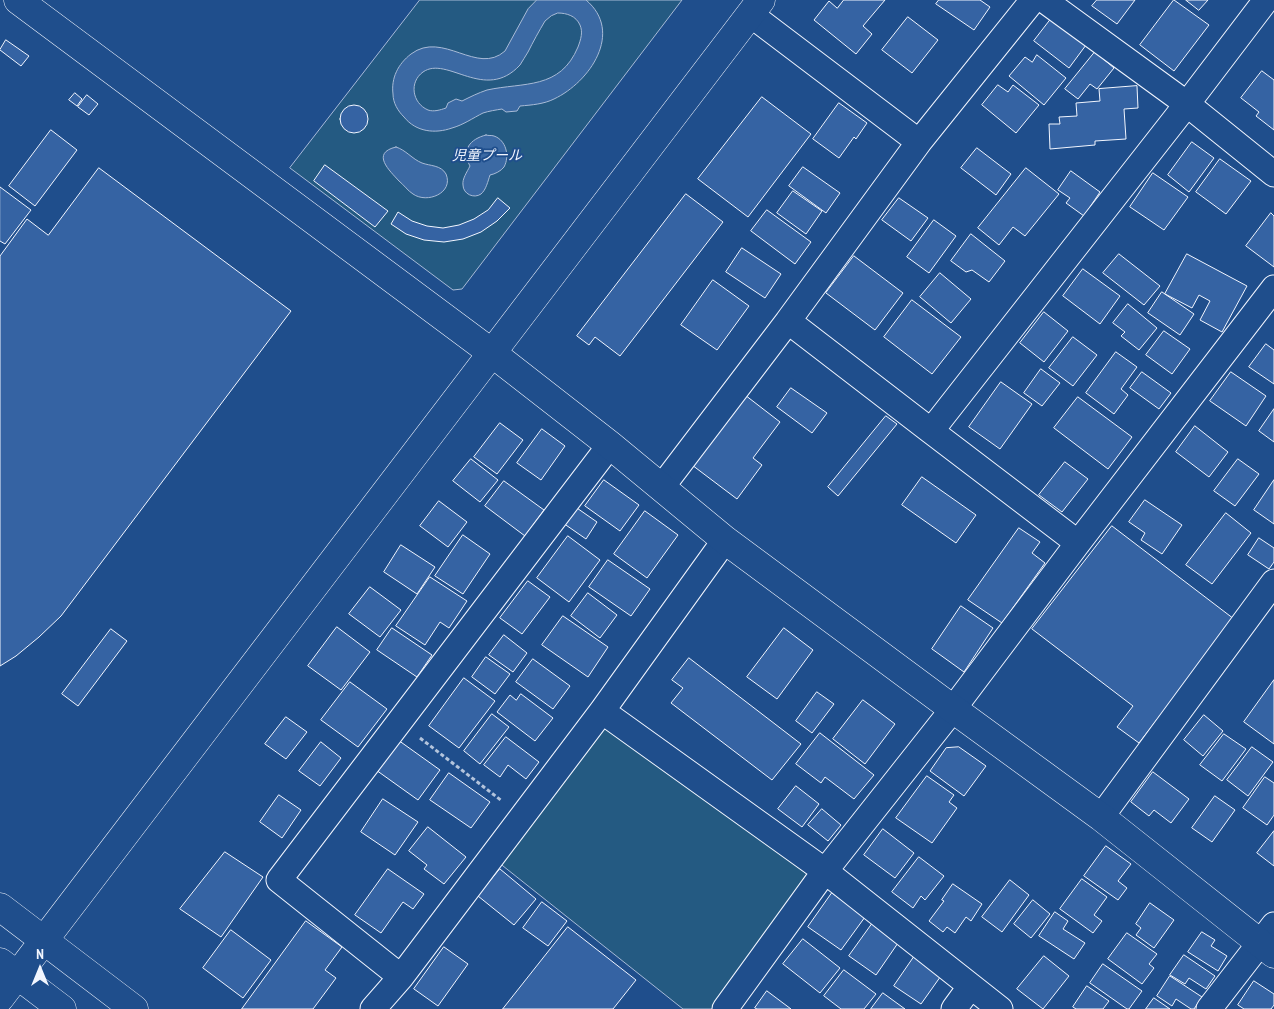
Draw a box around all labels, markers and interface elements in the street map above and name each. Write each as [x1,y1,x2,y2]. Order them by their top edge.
water label: 児童プール [452,148,522,164]
north arrow [15,944,65,994]
text: N [36,945,44,963]

